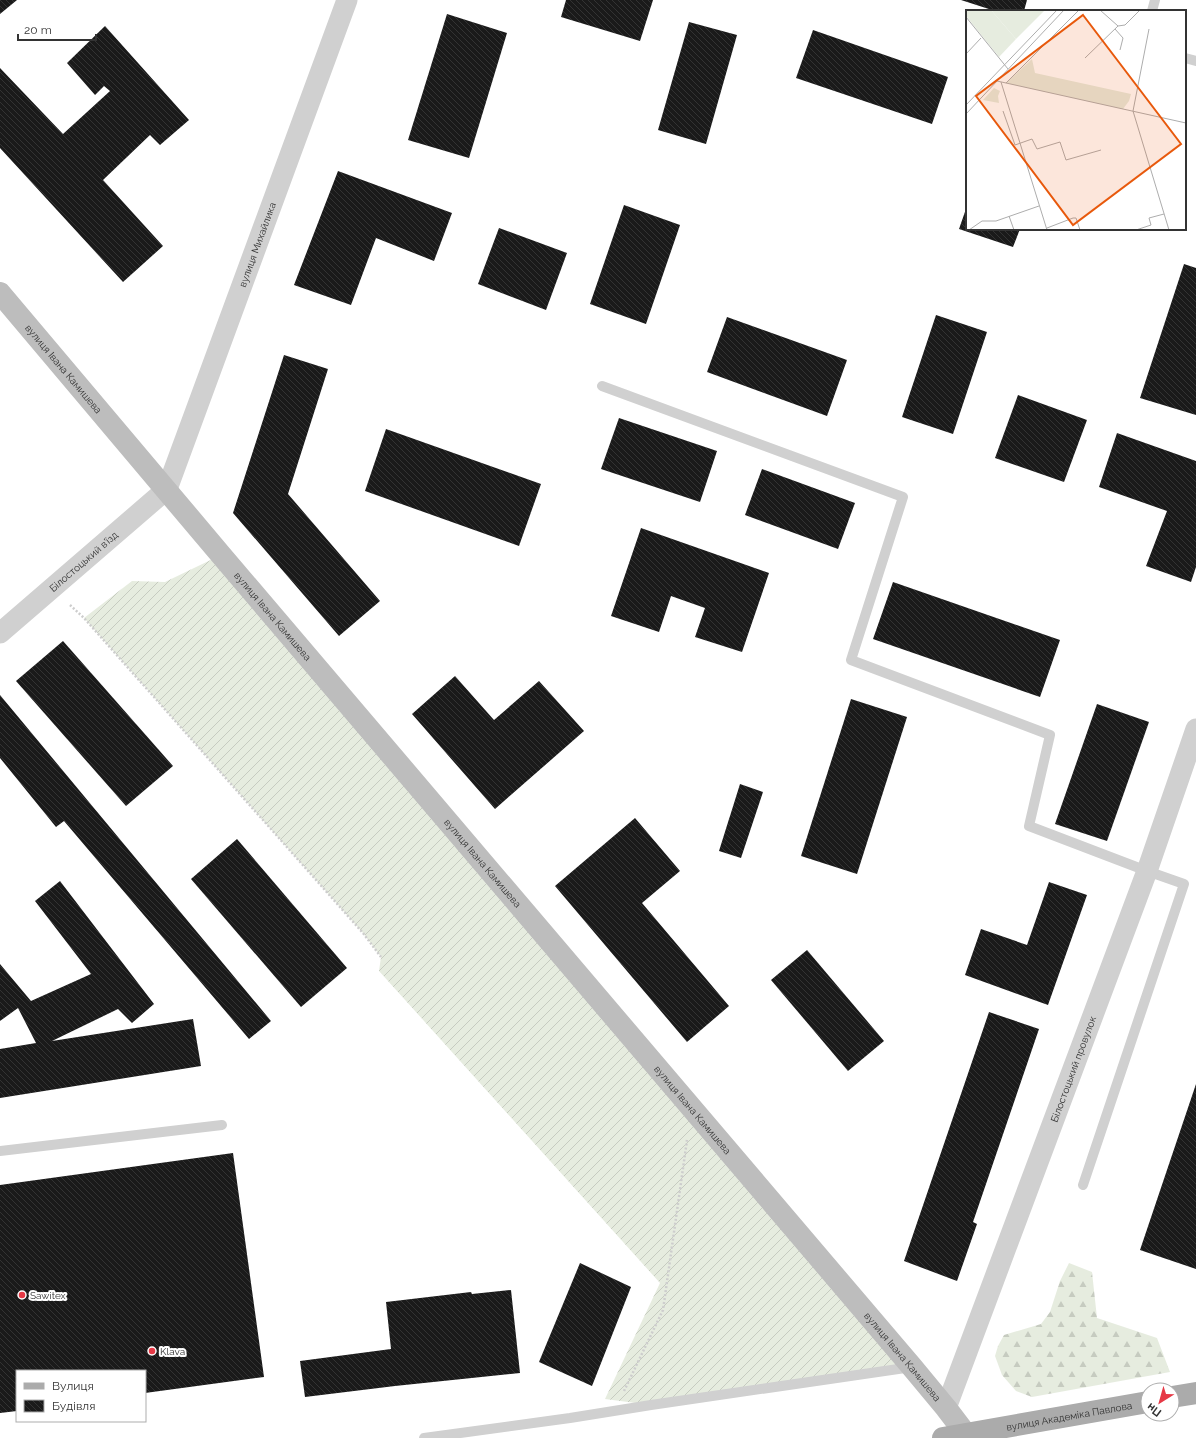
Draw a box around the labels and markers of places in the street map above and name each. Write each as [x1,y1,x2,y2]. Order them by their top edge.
marker: Sawitex [17,1290,27,1300]
place label: Sawitex [30,1290,66,1301]
marker: Klava [147,1346,157,1356]
place label: Klava [160,1346,185,1357]

